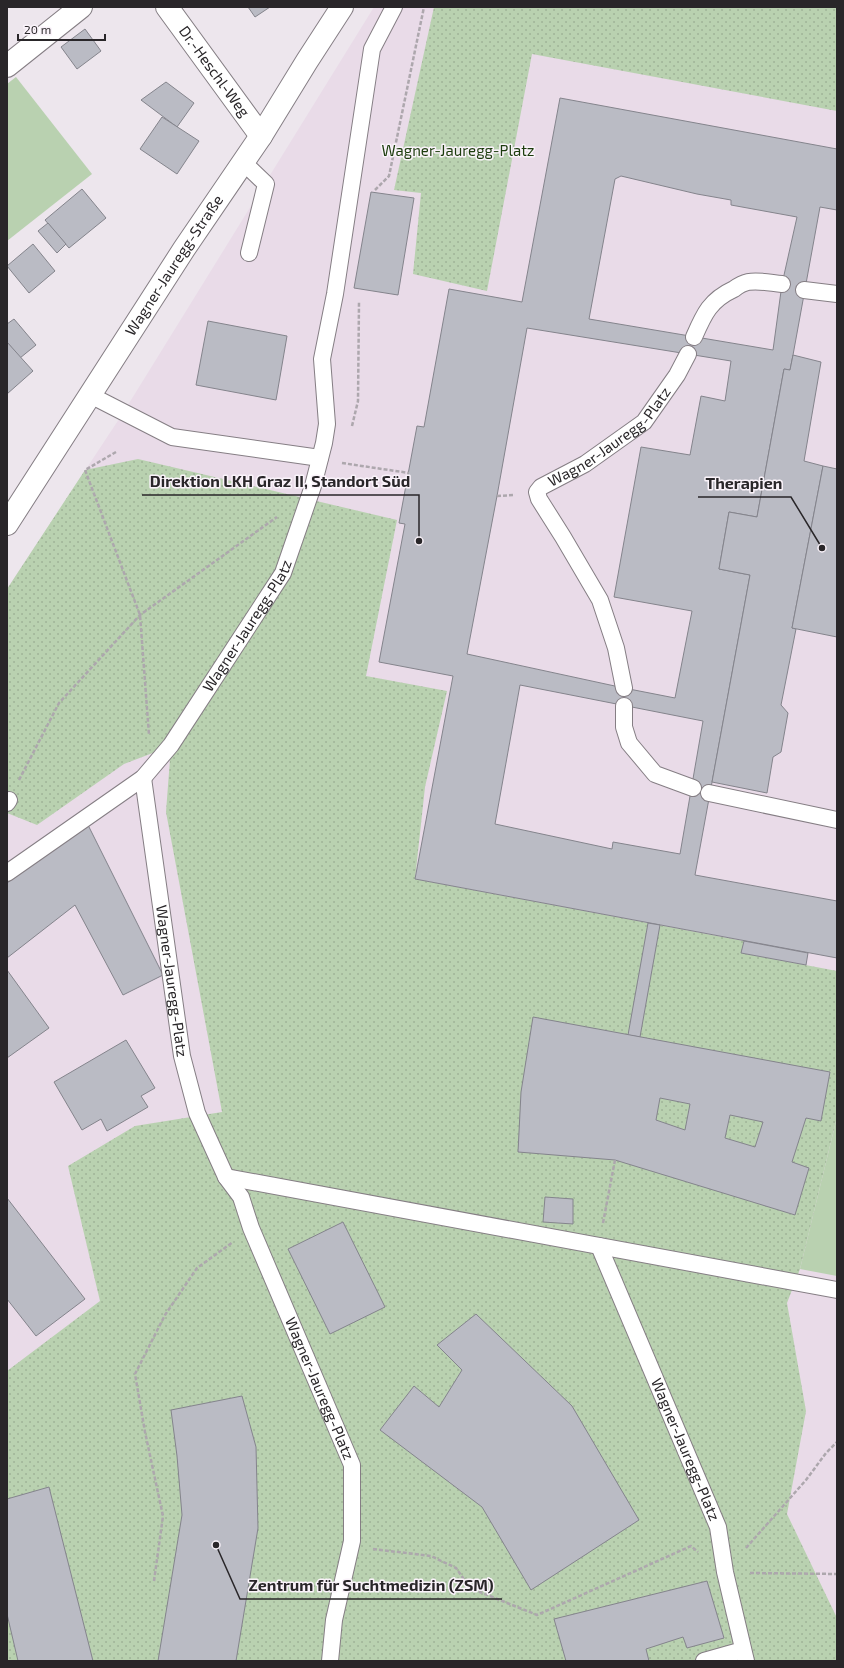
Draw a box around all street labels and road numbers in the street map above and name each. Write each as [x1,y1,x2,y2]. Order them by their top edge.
street label: Dr.-Heschl-Weg [176,22,254,121]
street label: Wagner-Jauregg-Straße [121,191,226,339]
street label: Wagner-Jauregg-Platz [545,383,674,490]
street label: Wagner-Jauregg-Platz [198,557,295,695]
street label: Wagner-Jauregg-Platz [153,904,192,1058]
street label: Wagner-Jauregg-Platz [282,1314,359,1462]
street label: Wagner-Jauregg-Platz [648,1375,724,1523]

